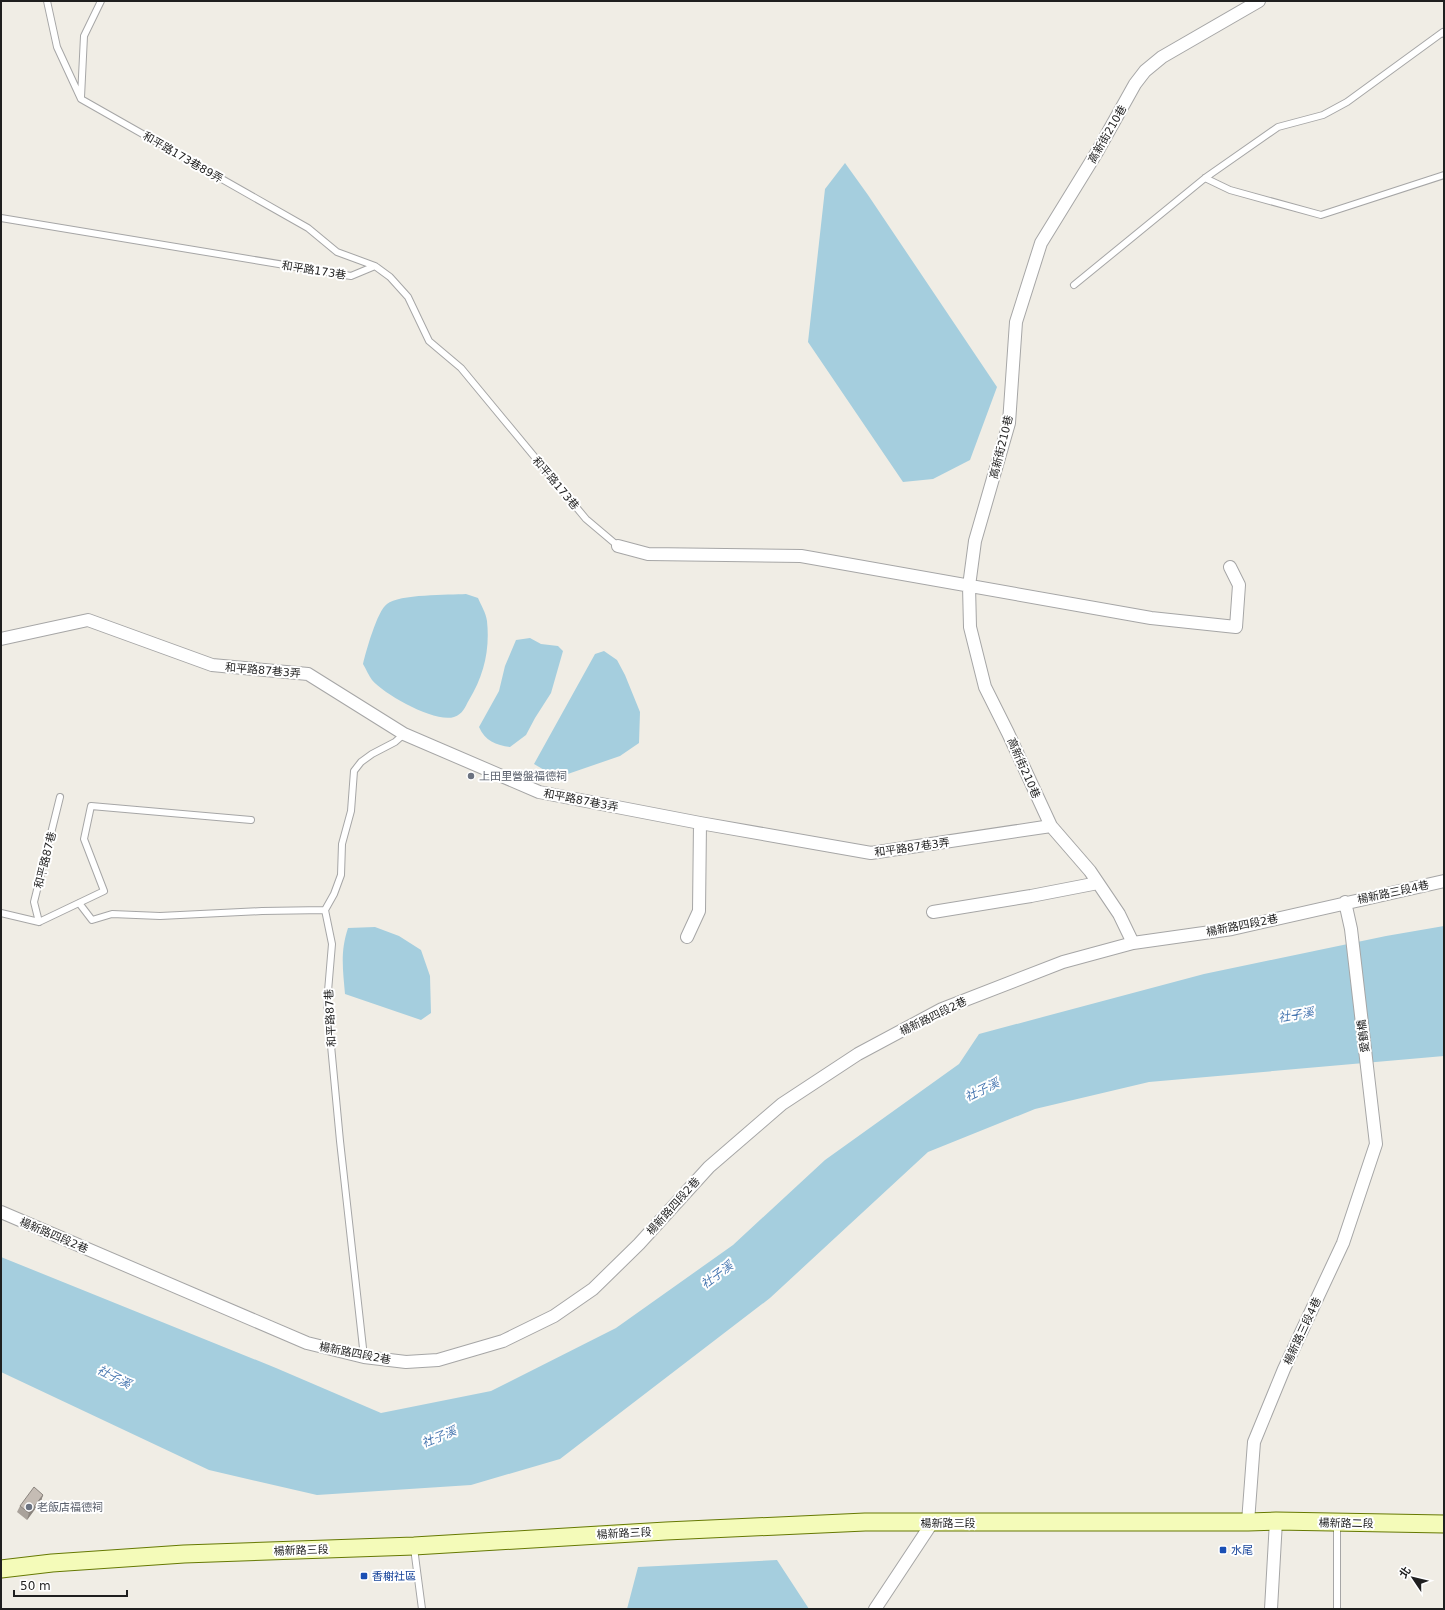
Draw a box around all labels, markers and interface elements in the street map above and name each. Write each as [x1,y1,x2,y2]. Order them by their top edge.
street label: 高新街210巷 [1086,103,1129,166]
street label: 和平路173巷89弄 [141,129,225,186]
street label: 和平路173巷 [281,259,347,282]
street label: 高新街210巷 [987,414,1016,480]
street label: 和平路173巷 [530,454,581,512]
street label: 和平路87巷3弄 [225,661,301,680]
street label: 高新街210巷 [1004,736,1043,801]
place label: 上田里營盤福德祠 [479,770,567,783]
marker: 上田里營盤福德祠 [466,771,476,781]
street label: 和平路87巷3弄 [542,787,619,814]
street label: 和平路87巷 [32,830,59,890]
street label: 和平路87巷3弄 [874,836,951,859]
street label: 楊新路三段4巷 [1356,879,1430,906]
street label: 楊新路四段2巷 [1205,912,1279,939]
street label: 和平路87巷 [322,989,339,1047]
street label: 楊新路四段2巷 [898,995,969,1038]
water label: 社子溪 [1277,1005,1317,1025]
street label: 愛鶴橋 [1355,1019,1372,1053]
water label: 社子溪 [963,1075,1003,1104]
street label: 楊新路四段2巷 [644,1175,703,1238]
street label: 楊新路四段2巷 [18,1215,90,1256]
water label: 社子溪 [698,1257,737,1291]
street label: 楊新路三段4巷 [1281,1295,1324,1367]
street label: 楊新路四段2巷 [318,1340,392,1367]
water label: 社子溪 [95,1363,135,1392]
water label: 社子溪 [420,1423,460,1450]
place label: 老飯店福德祠 [37,1501,103,1514]
marker: 老飯店福德祠 [24,1502,34,1512]
street label: 楊新路三段 [921,1517,976,1530]
street label: 楊新路二段 [1318,1517,1374,1530]
street label: 楊新路三段 [596,1526,652,1541]
street label: 楊新路三段 [273,1543,329,1558]
place label: 水尾 [1231,1544,1253,1557]
marker: 水尾 [1218,1545,1228,1555]
north arrow [1393,1558,1433,1598]
text: 北 [1397,1564,1414,1581]
place label: 香榭社區 [372,1570,416,1583]
marker: 香榭社區 [359,1571,369,1581]
scale bar [14,1572,127,1598]
text: 50 m [20,1579,51,1593]

